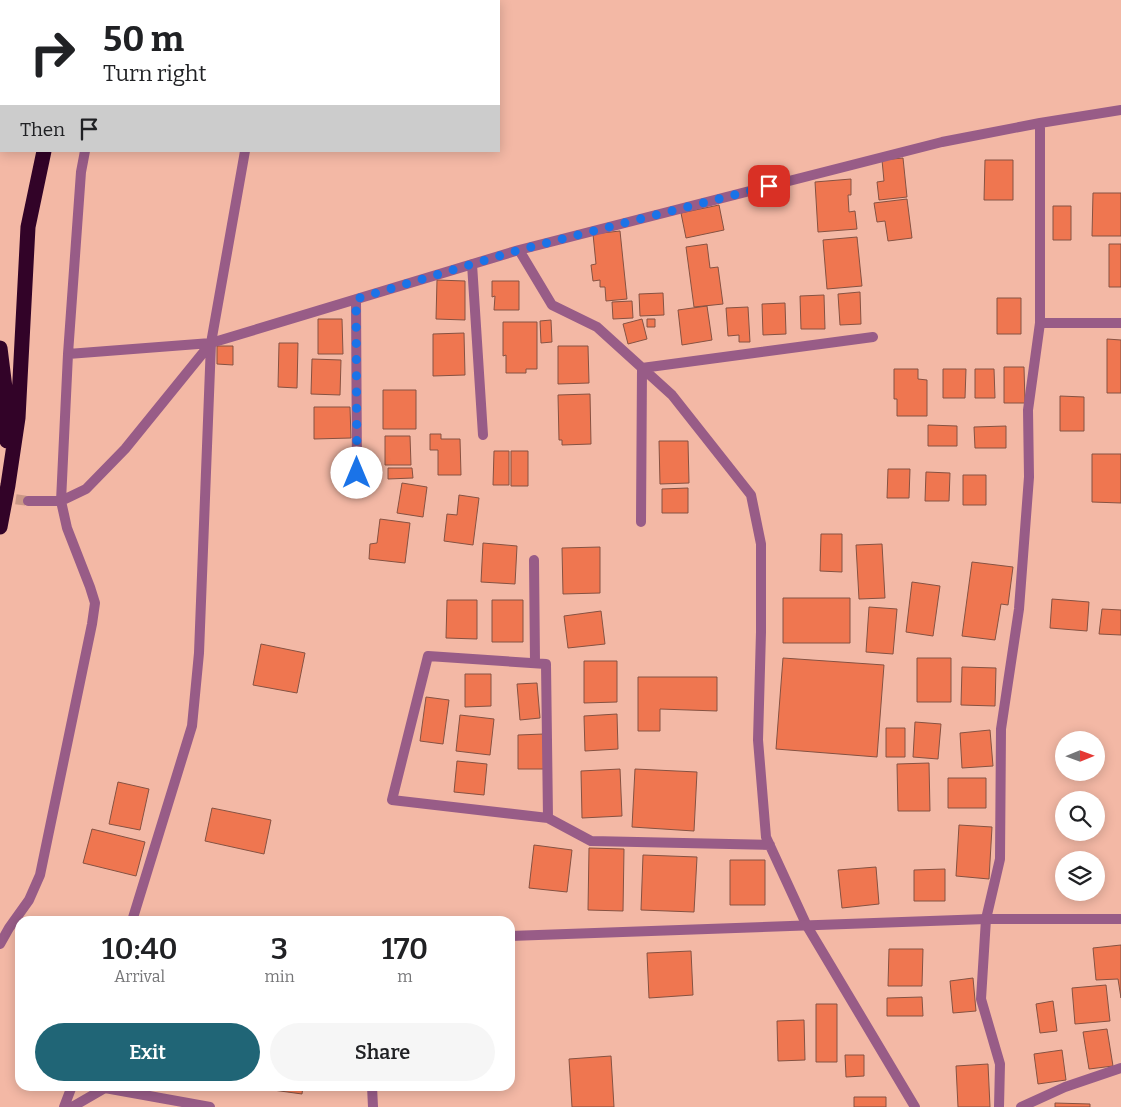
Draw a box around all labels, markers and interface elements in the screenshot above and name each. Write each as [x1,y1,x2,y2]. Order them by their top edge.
text: 50 m [103,18,184,60]
icon: right [20,20,85,85]
text: Turn right [103,60,206,87]
icon: arrive [75,115,103,143]
text: Then [20,118,65,141]
pin [748,165,790,207]
icon: arrive [755,172,783,200]
position arrow [330,446,382,498]
north arrow [1055,731,1105,781]
map controls [1055,731,1105,901]
button: search [1055,791,1105,841]
button: layers [1055,851,1105,901]
text: 10:40 [102,931,178,967]
text: 3 [271,931,288,967]
text: 170 [381,931,428,967]
text: Arrival [114,967,165,986]
text: min [264,967,295,986]
text: m [397,967,412,986]
button: Exit [35,1023,260,1081]
button: Share [270,1023,495,1081]

